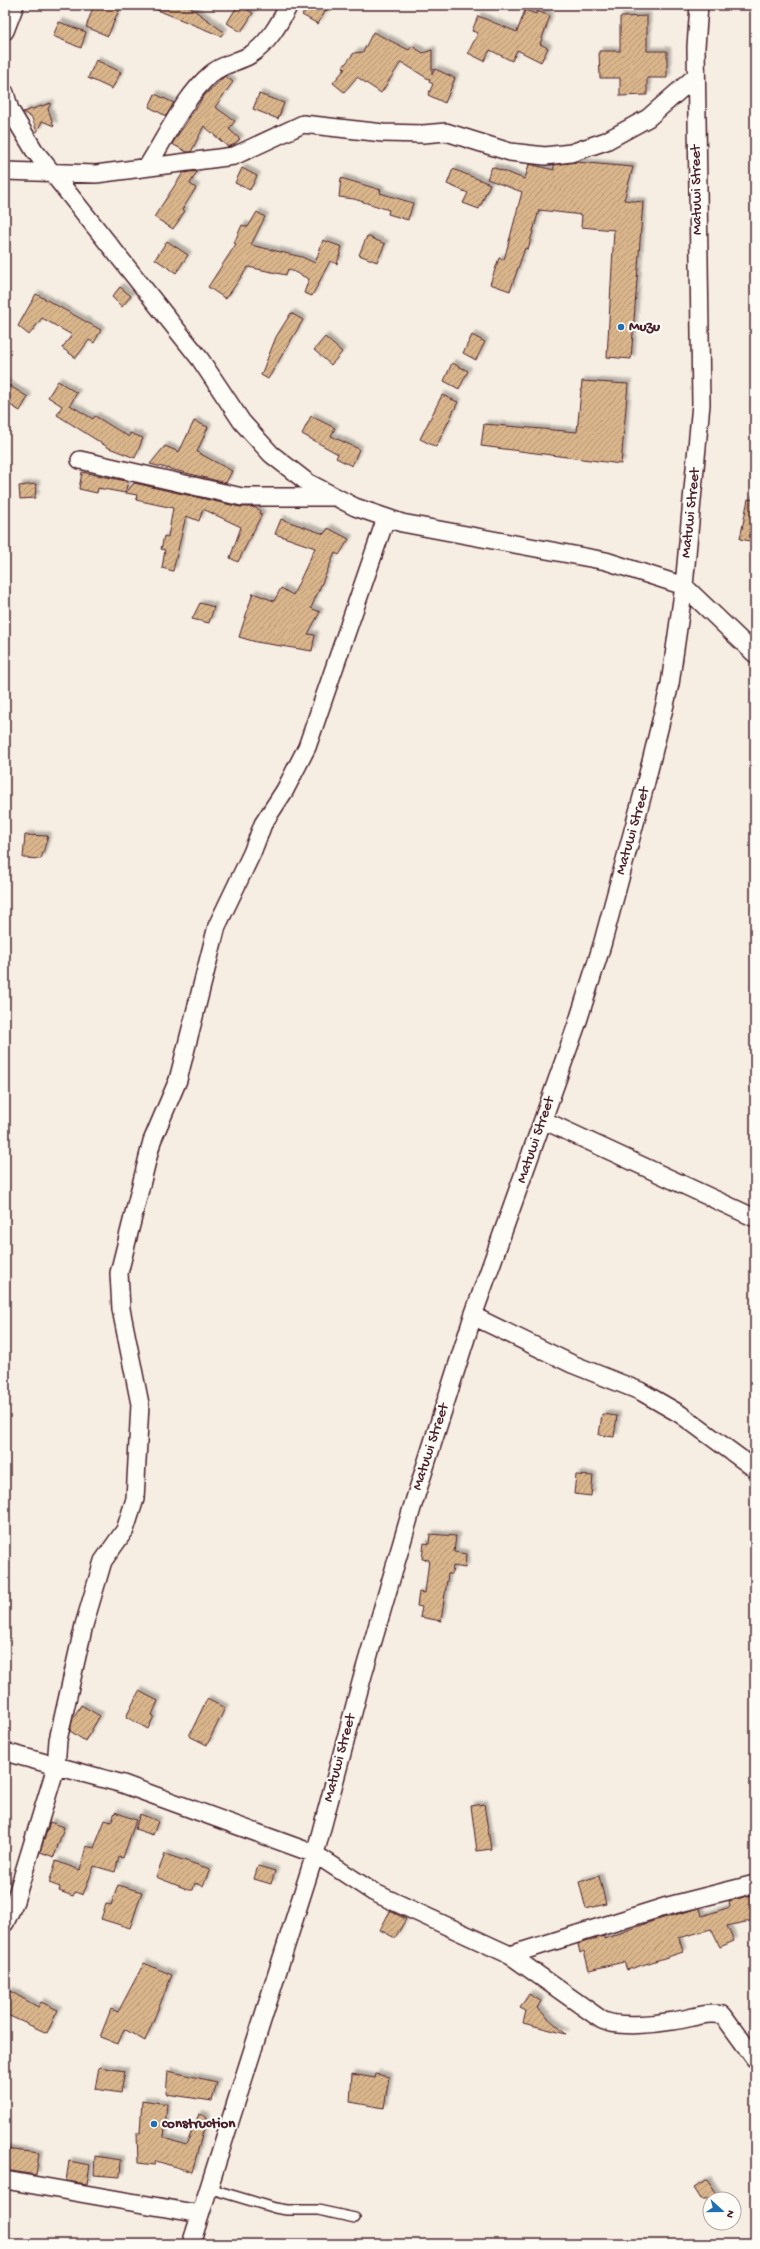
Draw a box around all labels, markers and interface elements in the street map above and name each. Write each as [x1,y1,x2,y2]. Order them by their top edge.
street label: Matuwi Street [687,143,707,235]
place label: Muzu [629,318,661,336]
marker: Muzu [616,322,626,332]
street label: Matuwi Street [677,465,705,559]
street label: Matuwi Street [612,783,655,877]
street label: Matuwi Street [513,1093,560,1186]
street label: Matuwi Street [408,1399,454,1493]
street label: Matuwi Street [320,1710,361,1804]
place label: construction [162,2115,236,2133]
marker: construction [149,2119,159,2129]
north arrow [702,2191,742,2231]
text: N [723,2208,736,2219]

